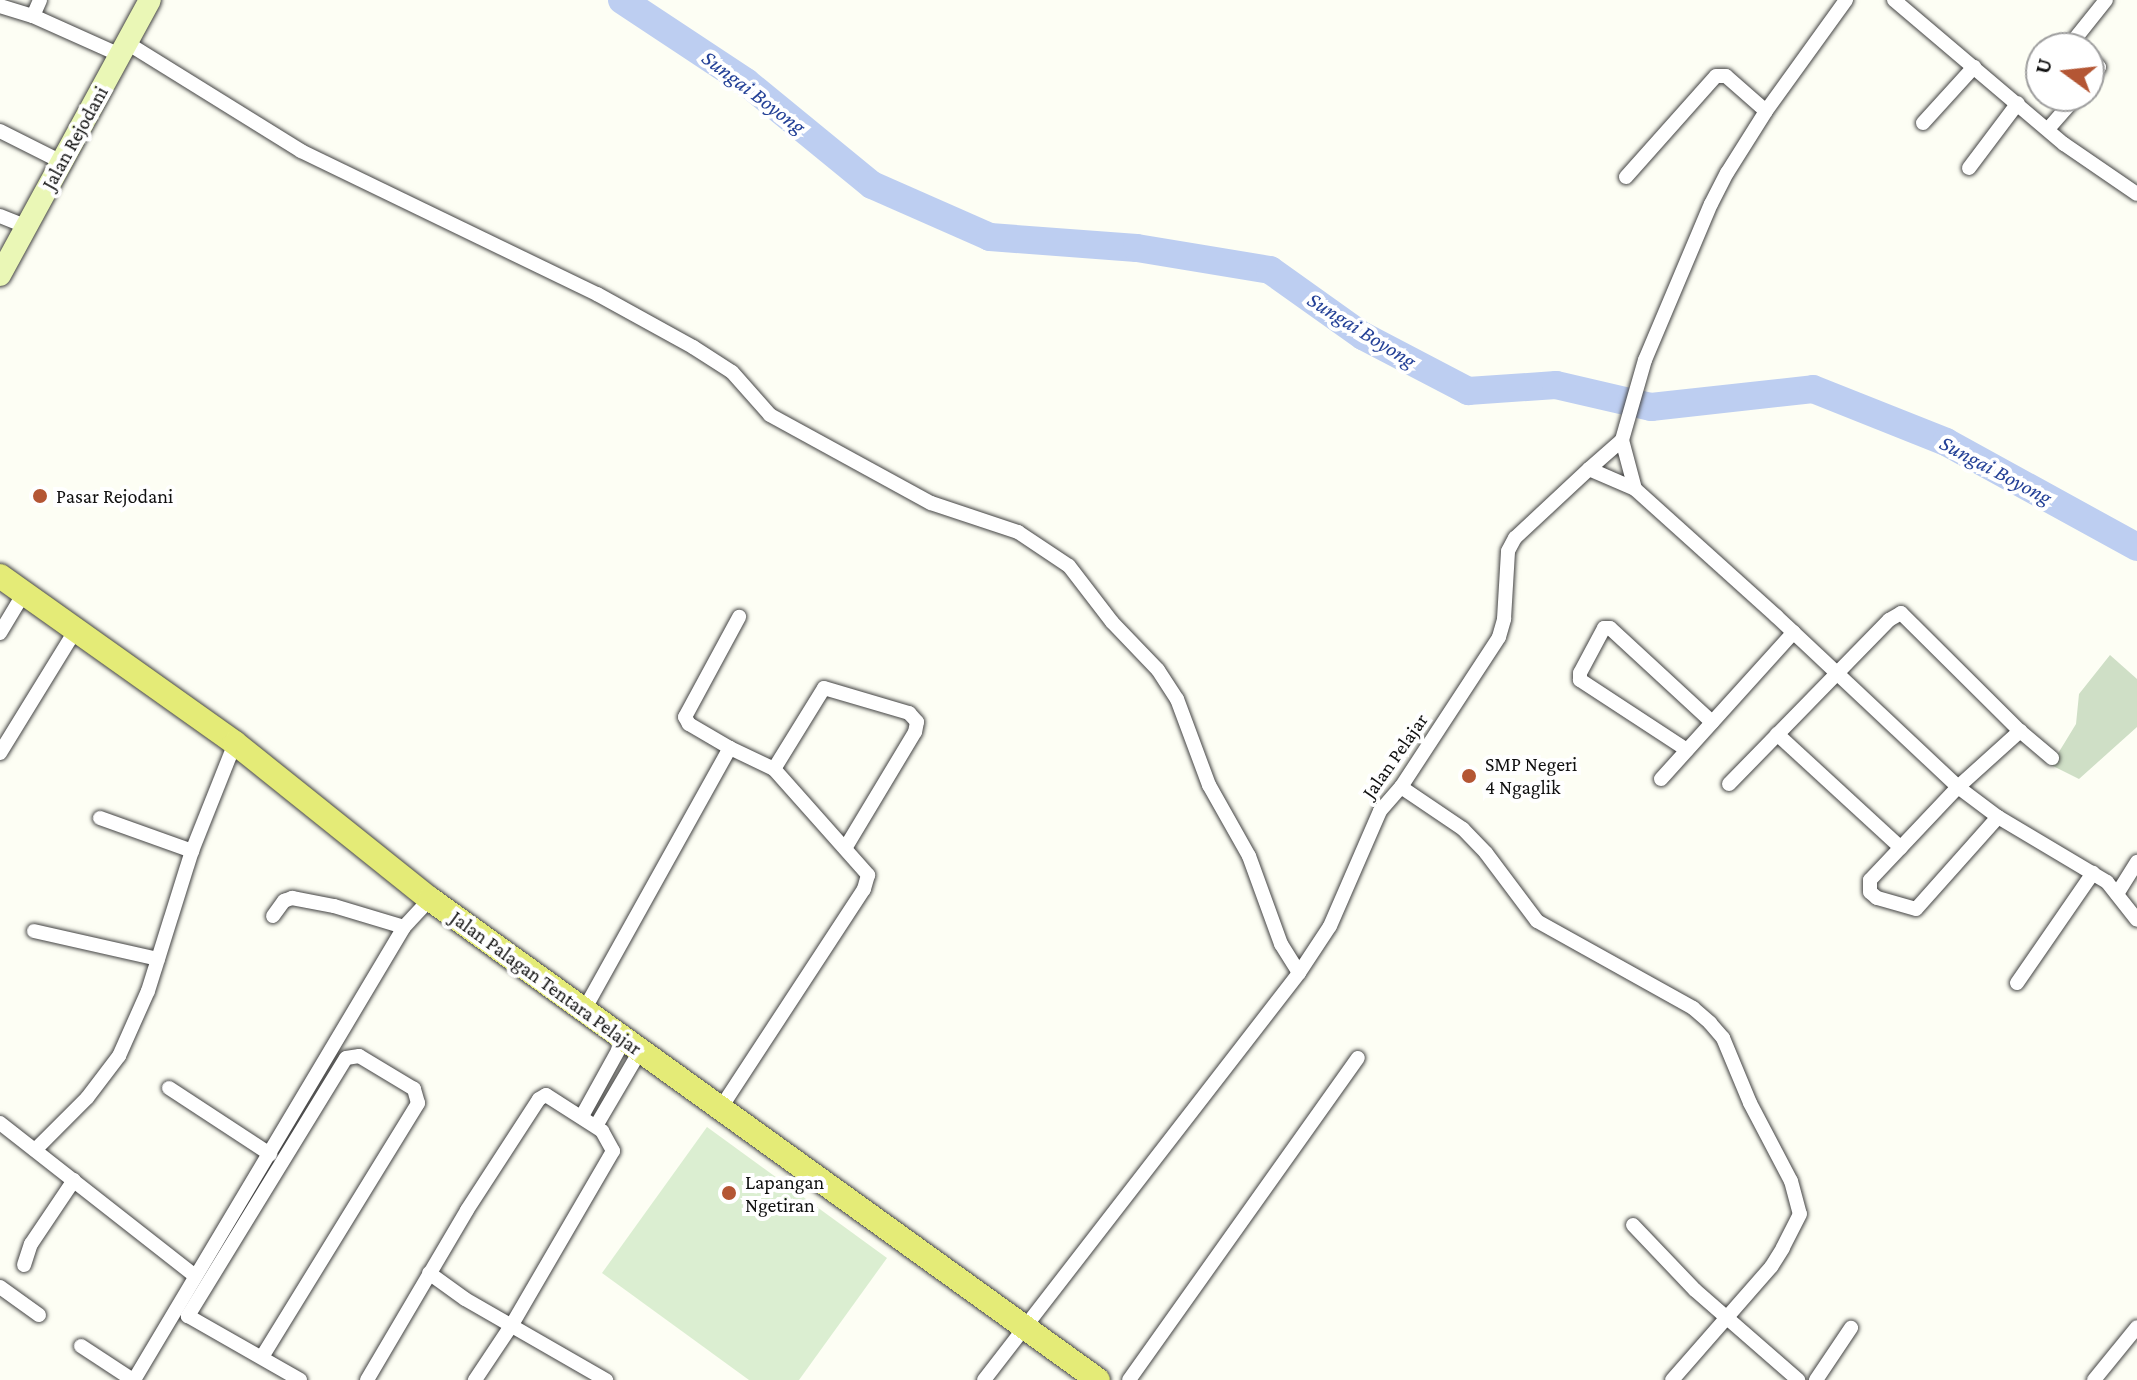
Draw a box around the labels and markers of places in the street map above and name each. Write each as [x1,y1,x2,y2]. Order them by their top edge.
place label: Pasar Rejodani [56,484,173,508]
marker: Pasar Rejodani [31,487,49,505]
place label: SMP Negeri 4 Ngaglik [1485,752,1577,799]
marker: SMP Negeri 4 Ngaglik [1460,767,1478,785]
place label: Lapangan Ngetiran [745,1170,824,1217]
marker: Lapangan Ngetiran [720,1184,738,1202]

